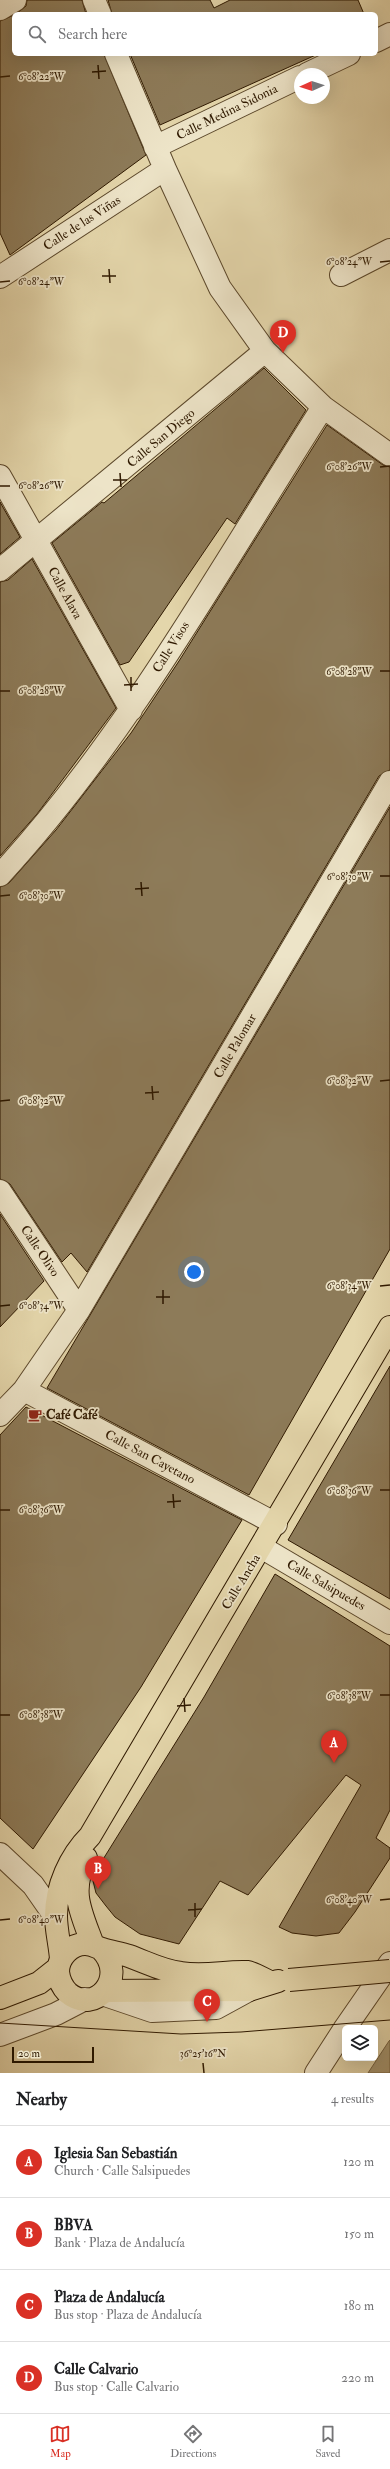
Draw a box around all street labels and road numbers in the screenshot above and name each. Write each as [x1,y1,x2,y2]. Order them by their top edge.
street label: Calle Medina Sidonia [174,80,281,143]
street label: Calle de las Viñas [40,192,124,254]
street label: Calle San Diego [124,405,198,471]
street label: Calle Alava [44,564,86,622]
street label: Calle Visos [149,618,193,676]
street label: Calle Palomar [210,1011,260,1081]
street label: Calle Olivo [17,1222,63,1280]
street label: Calle San Cayetano [102,1426,198,1488]
street label: Calle Ancha [218,1551,264,1613]
street label: Calle Salsipuedes [283,1556,369,1615]

